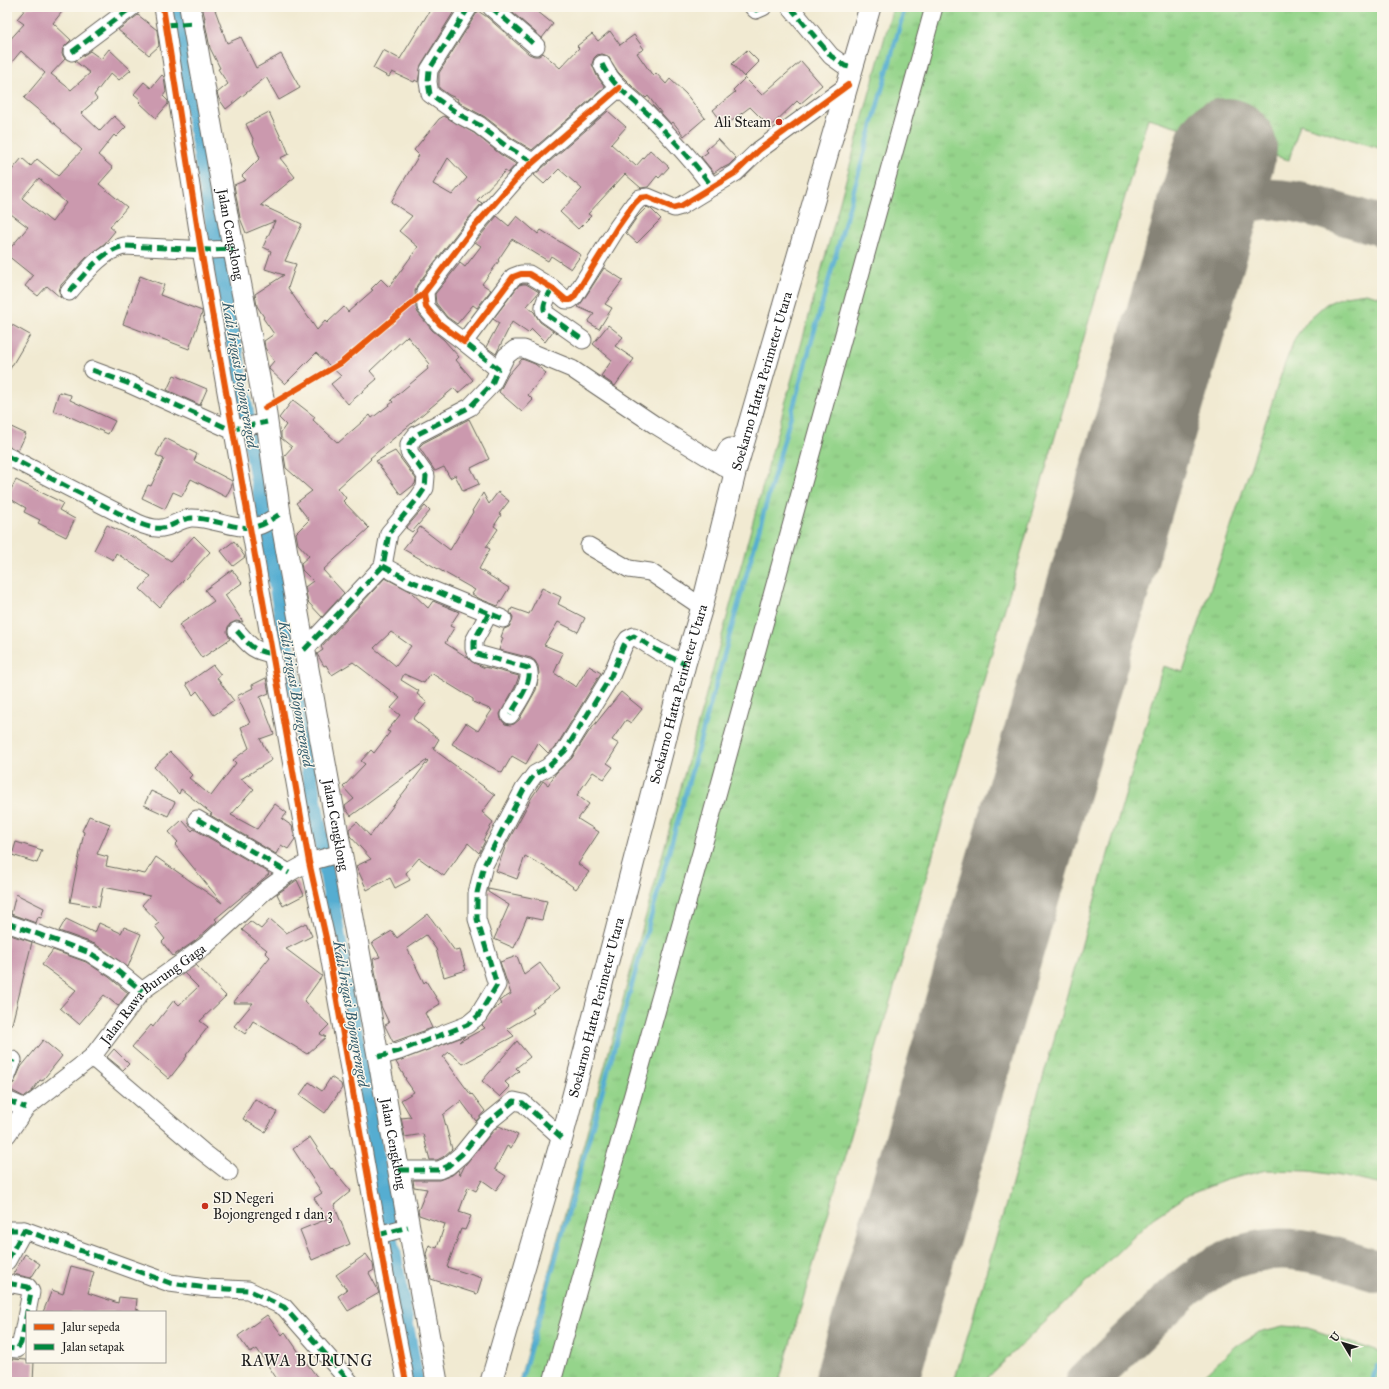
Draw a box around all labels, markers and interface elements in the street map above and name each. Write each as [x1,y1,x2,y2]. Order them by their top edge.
place label: Ali Steam [713,114,771,131]
marker: Ali Steam [774,117,784,127]
street label: Jalan Cengklong [212,185,248,282]
street label: Soekarno Hatta Perimeter Utara [728,290,796,473]
water label: Kali Irigasi Bojongrenged [218,299,262,451]
street label: Soekarno Hatta Perimeter Utara [646,602,711,786]
water label: Kali Irigasi Bojongrenged [274,618,318,770]
street label: Jalan Cengklong [318,776,352,873]
street label: Soekarno Hatta Perimeter Utara [565,916,628,1099]
water label: Kali Irigasi Bojongrenged [329,938,373,1090]
street label: Jalan Rawa Burung Gaga [95,940,209,1050]
street label: Jalan Cengklong [375,1095,410,1191]
place label: SD Negeri Bojongrenged 1 dan 3 [213,1190,333,1223]
marker: SD Negeri Bojongrenged 1 dan 3 [200,1201,210,1211]
legend [26,1311,166,1363]
text: Jalur sepeda [60,1320,121,1335]
north arrow [1323,1323,1363,1363]
text: U [1328,1329,1344,1345]
text: Jalan setapak [60,1340,125,1355]
district label: RAWA BURUNG [241,1351,373,1370]

